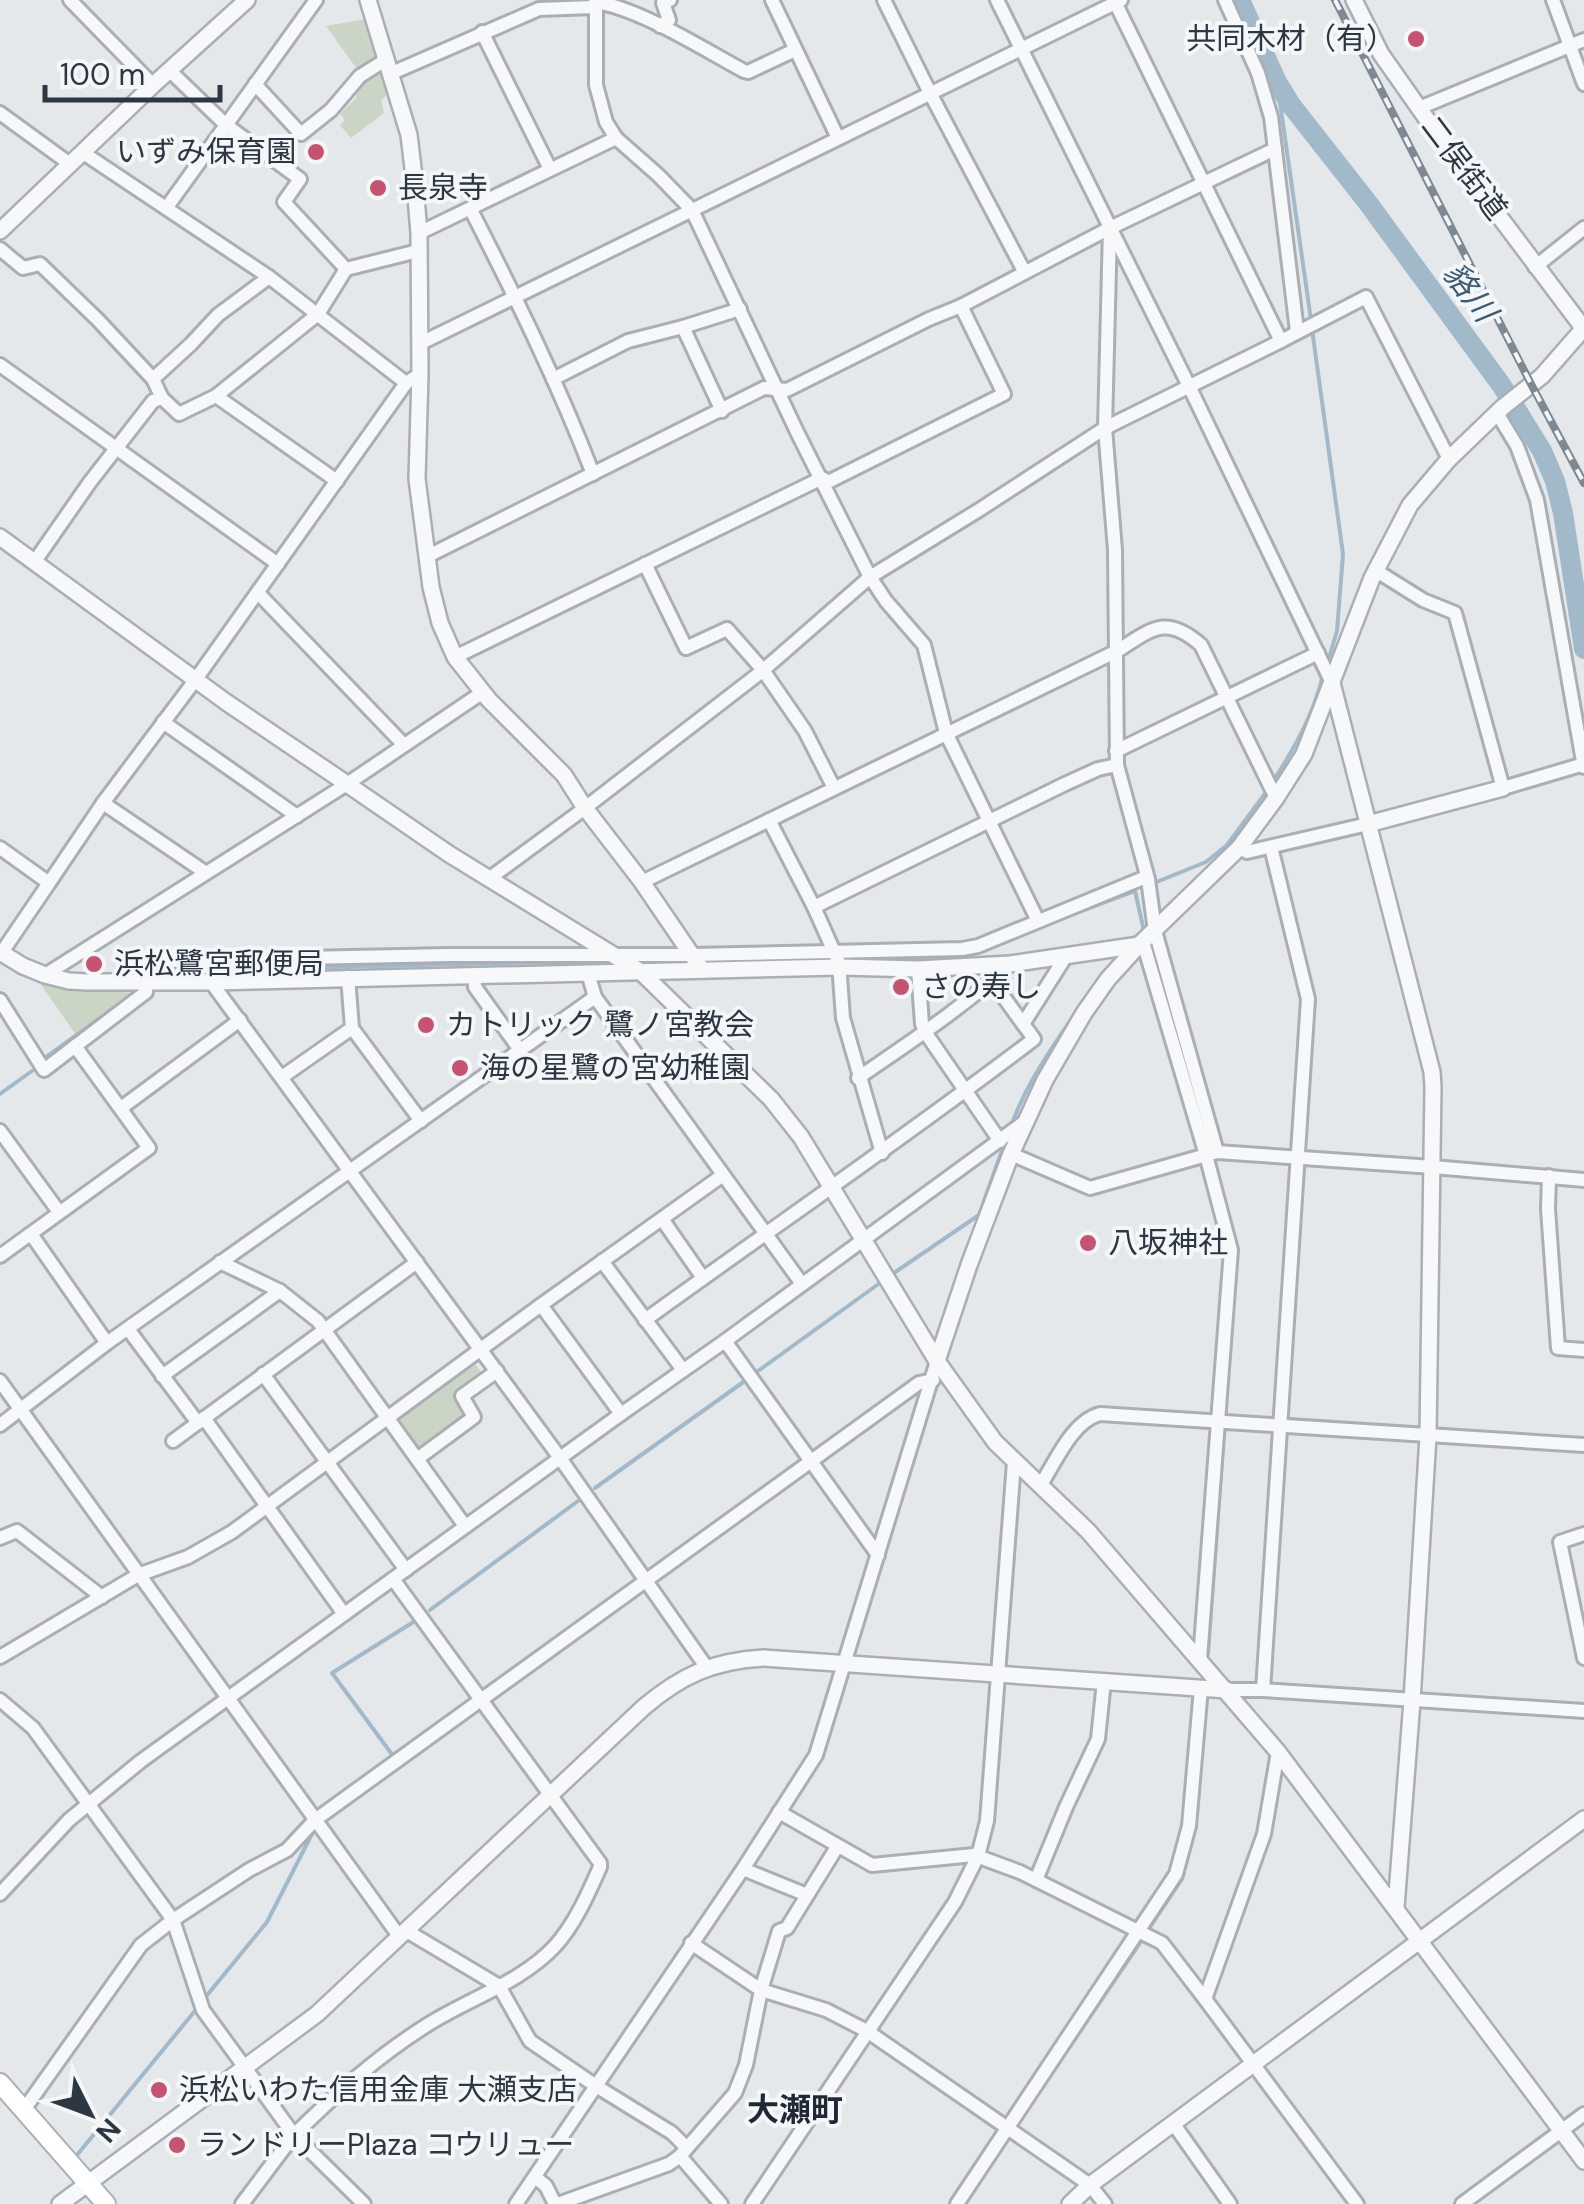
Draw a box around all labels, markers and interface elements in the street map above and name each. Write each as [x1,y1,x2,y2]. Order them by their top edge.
place label: 共同木材（有） [1186,19,1396,58]
marker: 共同木材（有） [1405,28,1427,50]
scale bar [45,40,220,102]
text: 100 m [60,55,145,94]
street label: 二俣街道 [1413,108,1516,227]
place label: いずみ保育園 [116,132,296,171]
marker: いずみ保育園 [305,141,327,163]
place label: 長泉寺 [398,168,488,207]
marker: 長泉寺 [367,177,389,199]
water label: 貉川 [1434,254,1508,333]
place label: 浜松鷺宮郵便局 [114,944,324,983]
marker: 浜松鷺宮郵便局 [83,953,105,975]
place label: さの寿し [921,967,1041,1006]
marker: さの寿し [890,976,912,998]
place label: カトリック 鷺ノ宮教会 [446,1005,754,1044]
marker: カトリック 鷺ノ宮教会 [415,1014,437,1036]
place label: 海の星鷺の宮幼稚園 [480,1048,750,1087]
marker: 海の星鷺の宮幼稚園 [449,1057,471,1079]
place label: 八坂神社 [1108,1223,1228,1262]
marker: 八坂神社 [1077,1232,1099,1254]
north arrow [40,2064,140,2164]
place label: 浜松いわた信用金庫 大瀬支店 [179,2070,577,2109]
marker: 浜松いわた信用金庫 大瀬支店 [148,2079,170,2101]
district label: 大瀬町 [747,2089,843,2131]
text: N [88,2110,129,2150]
place label: ランドリーPlaza コウリュー [197,2125,574,2164]
marker: ランドリーPlaza コウリュー [166,2134,188,2156]

